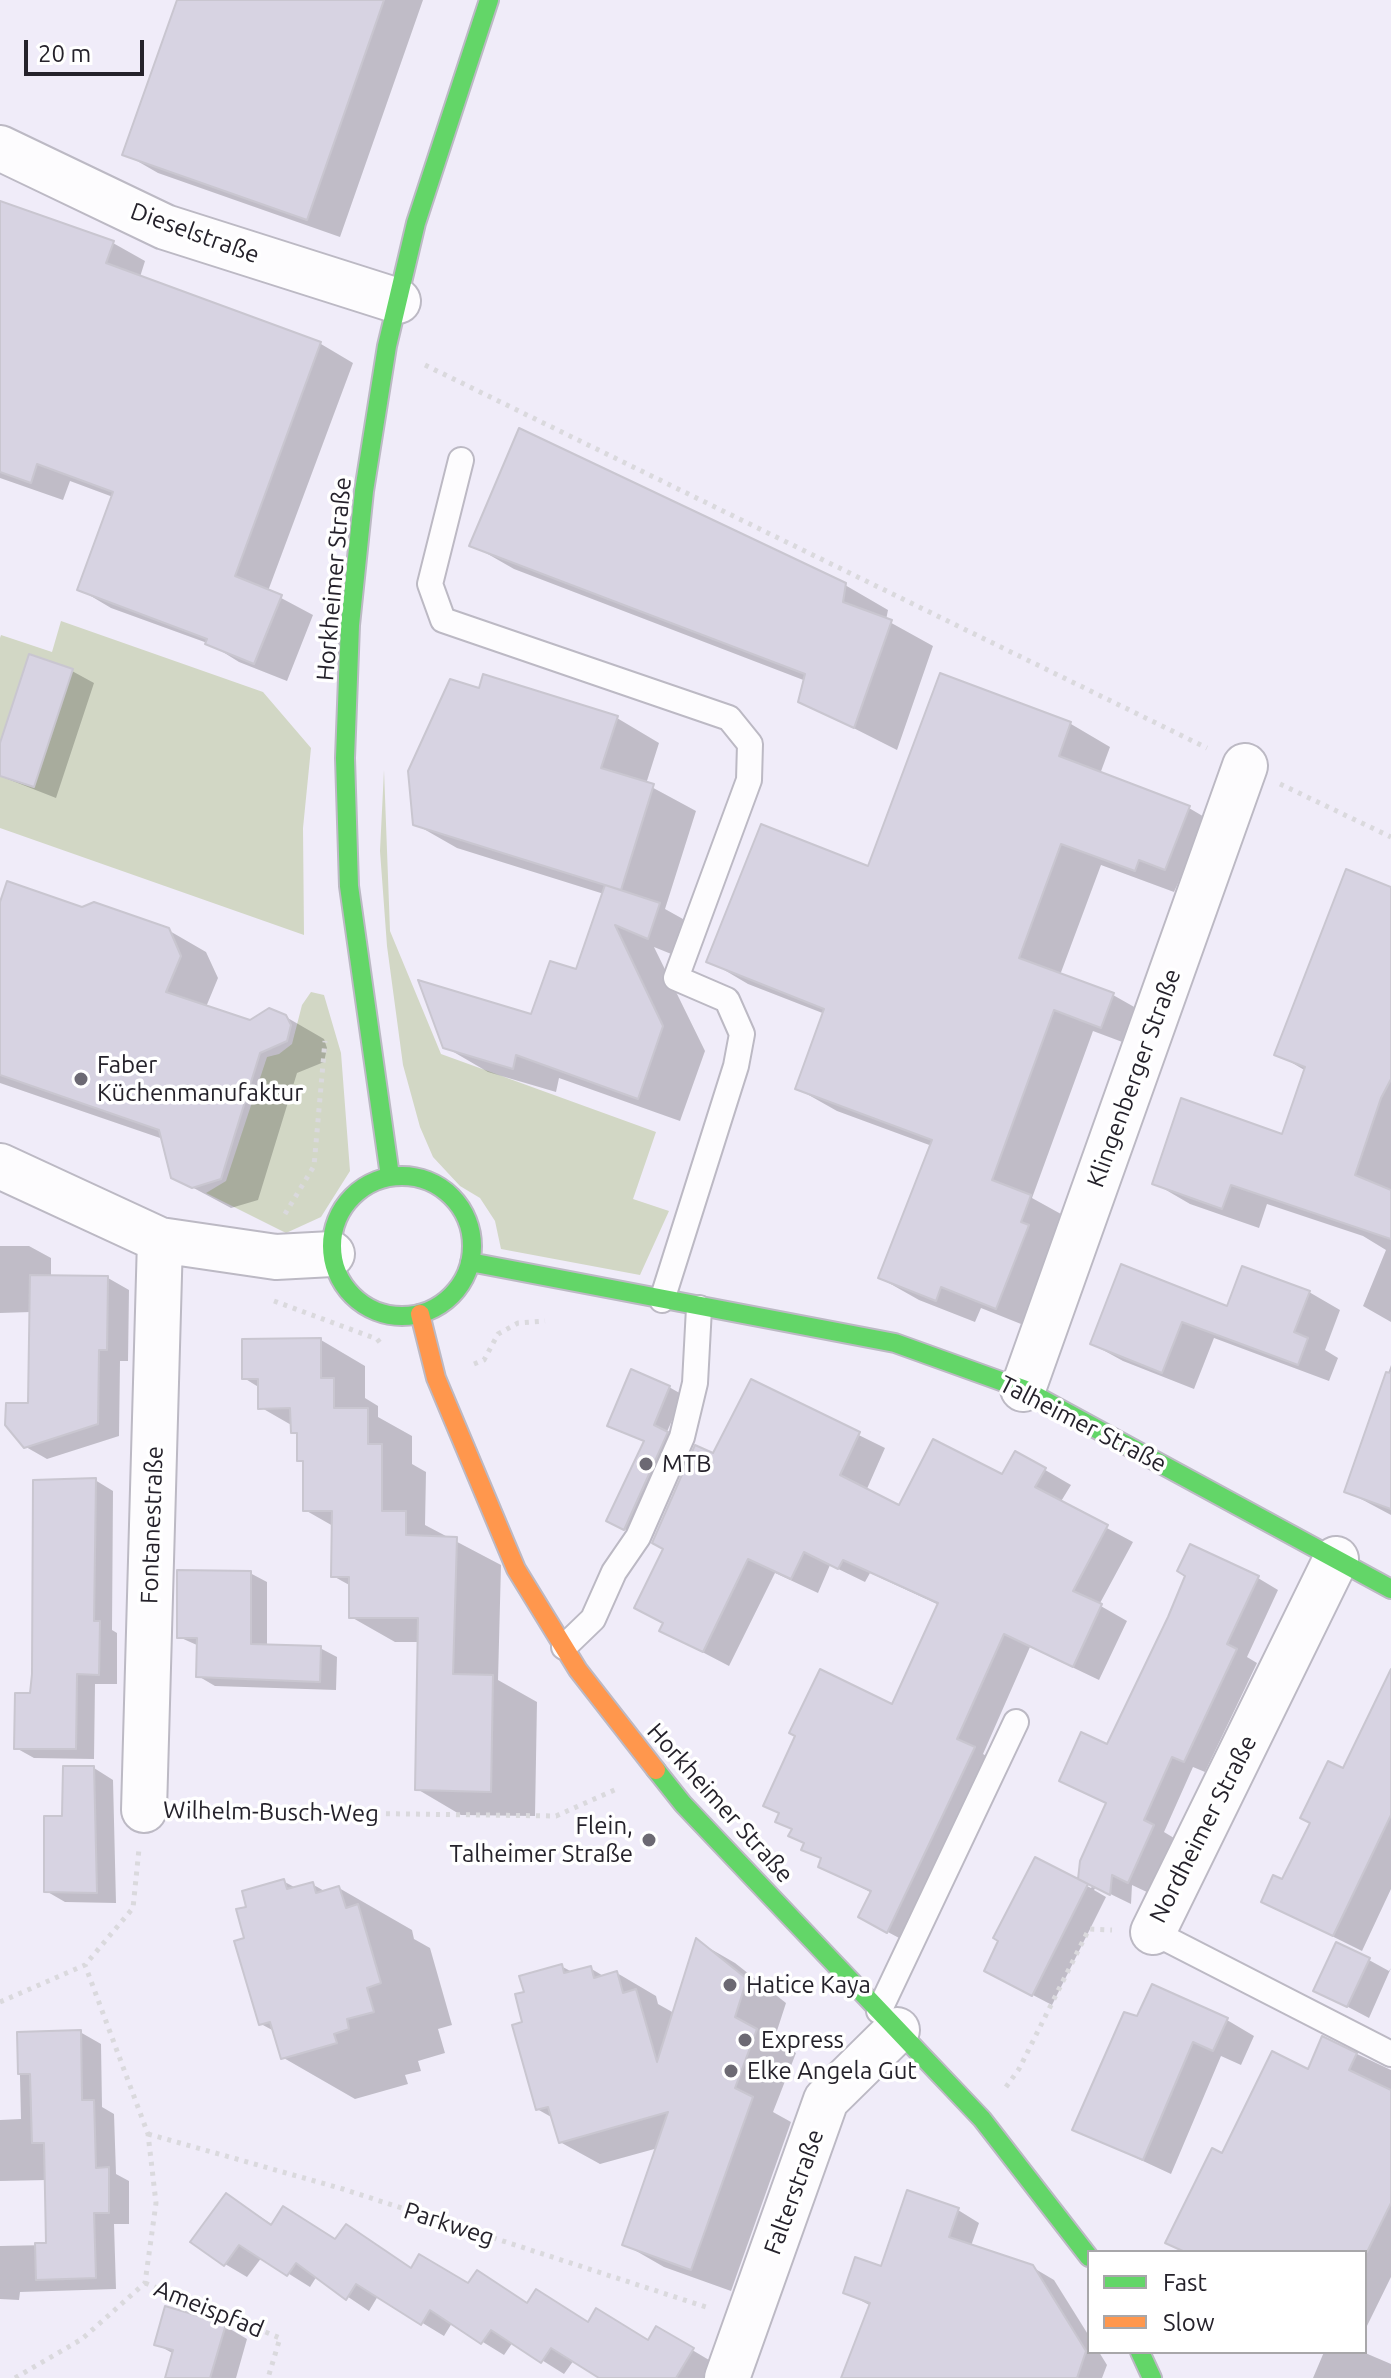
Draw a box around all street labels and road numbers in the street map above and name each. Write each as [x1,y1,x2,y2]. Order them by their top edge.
street label: Dieselstraße [127,196,263,270]
street label: Horkheimer Straße [311,476,357,682]
street label: Klingenberger Straße [1081,965,1187,1191]
street label: Talheimer Straße [995,1370,1171,1478]
street label: Fontanestraße [135,1446,169,1604]
street label: Horkheimer Straße [641,1717,799,1889]
street label: Nordheimer Straße [1143,1730,1263,1928]
street label: Wilhelm-Busch-Weg [163,1796,379,1828]
street label: Falterstraße [758,2126,830,2258]
street label: Parkweg [400,2196,498,2252]
street label: Ameispfad [150,2274,268,2344]

